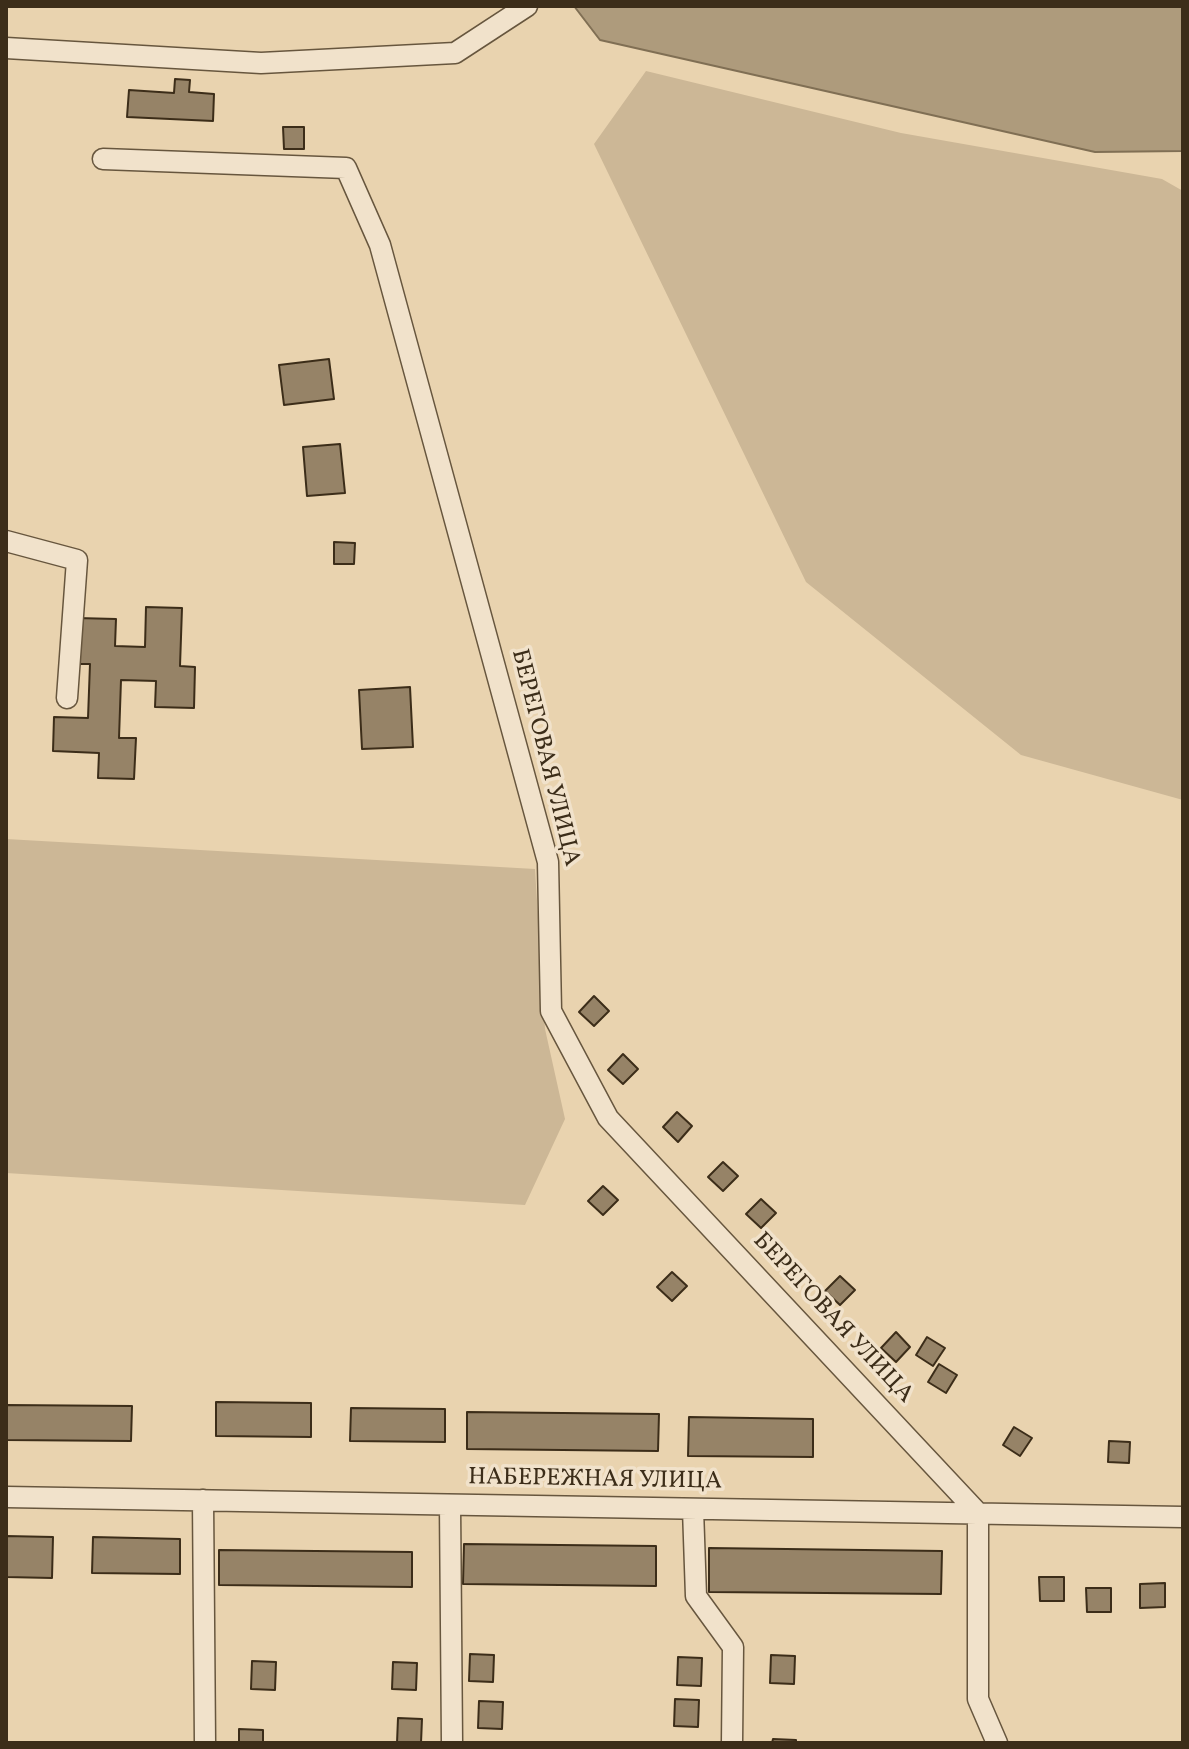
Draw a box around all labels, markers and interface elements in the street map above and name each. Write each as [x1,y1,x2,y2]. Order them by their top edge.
street label: БЕРЕГОВАЯ УЛИЦА [503,646,585,870]
street label: БЕРЕГОВАЯ УЛИЦА [746,1228,918,1410]
street label: НАБЕРЕЖНАЯ УЛИЦА [468,1464,722,1498]

